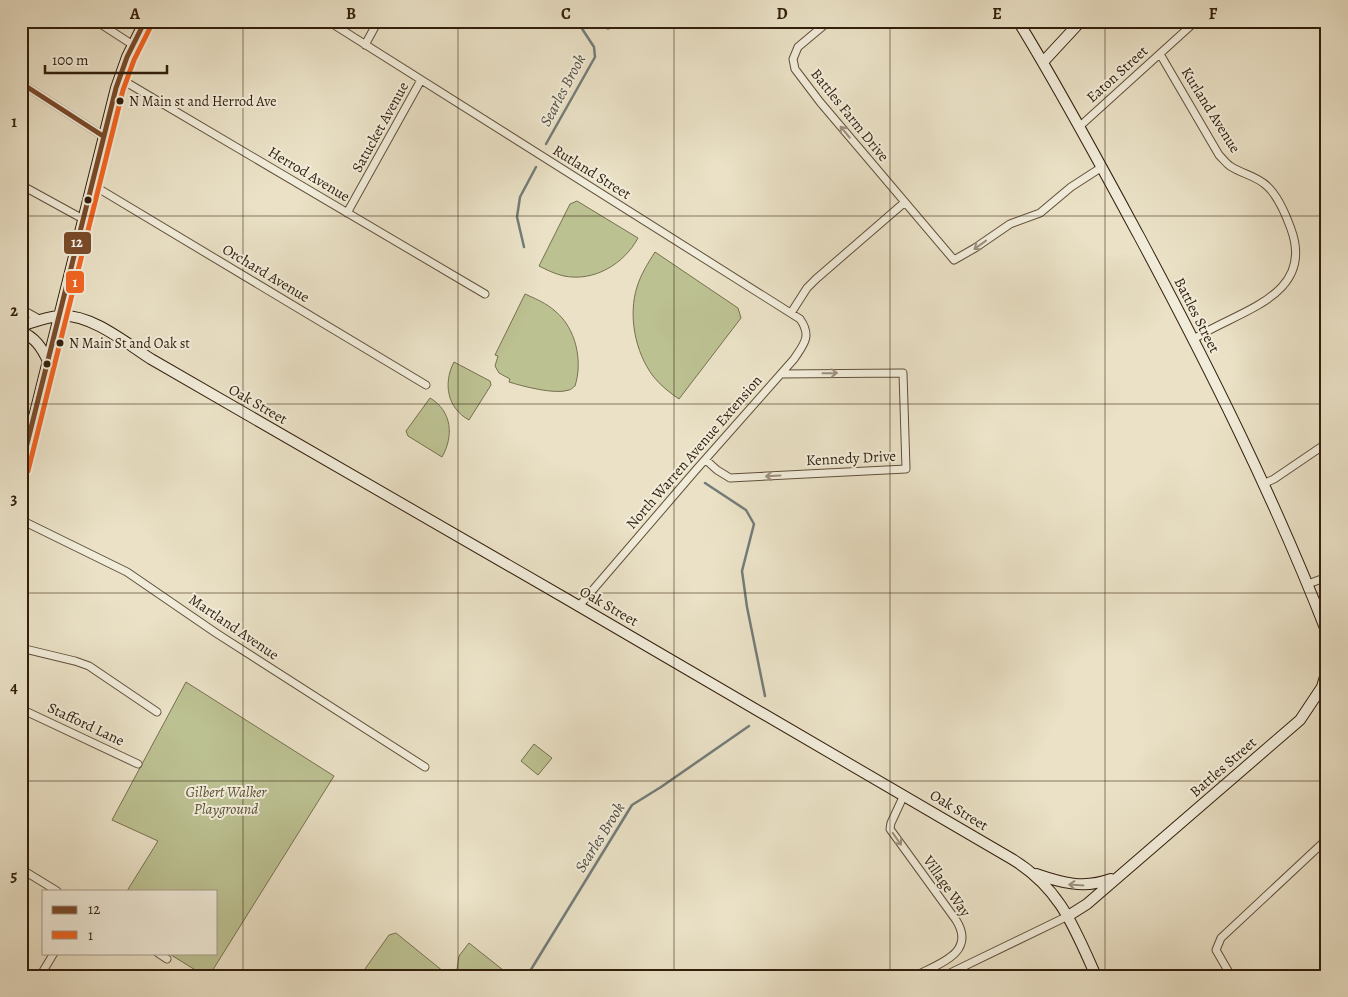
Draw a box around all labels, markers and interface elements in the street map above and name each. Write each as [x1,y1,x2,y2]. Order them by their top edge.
text: A [129,3,141,25]
text: B [346,3,356,25]
text: C [561,3,571,25]
text: D [776,3,788,25]
text: E [992,3,1002,25]
text: F [1209,3,1218,25]
street label: Eaton Street [1082,41,1152,107]
scale bar [45,42,168,74]
text: 100 m [52,50,89,70]
water label: Searles Brook [535,51,591,130]
street label: Kurland Avenue [1177,63,1245,157]
street label: Battles Farm Drive [806,64,894,166]
street label: Satucket Avenue [347,78,413,176]
place label: N Main st and Herrod Ave [129,92,277,111]
marker: N Main st and Herrod Ave [115,96,125,106]
text: 1 [11,111,17,133]
one-way arrow [839,126,851,139]
street label: Rutland Street [549,140,635,204]
street label: Herrod Avenue [264,142,354,206]
unlabelled marker [83,195,93,205]
line badge: 12 [63,231,92,255]
text: 12 [71,233,83,252]
street label: Orchard Avenue [219,239,314,307]
one-way arrow [973,240,987,250]
line badge: 1 [65,270,85,294]
text: 1 [72,273,78,292]
street label: Battles Street [1169,274,1225,356]
text: 2 [10,300,18,322]
place label: N Main St and Oak st [69,334,190,353]
marker: N Main St and Oak st [55,338,65,348]
unlabelled marker [42,359,52,369]
one-way arrow [822,368,838,378]
street label: North Warren Avenue Extension [621,371,767,533]
street label: Oak Street [225,379,291,429]
street label: Kennedy Drive [805,446,897,470]
one-way arrow [766,471,782,480]
text: 3 [11,488,18,510]
street label: Oak Street [576,581,642,631]
street label: Martland Avenue [185,589,283,665]
text: 4 [10,677,18,699]
street label: Stafford Lane [44,697,128,751]
street label: Battles Street [1185,732,1261,801]
park label: Gilbert Walker Playground [185,782,267,819]
street label: Oak Street [926,785,992,835]
water label: Searles Brook [570,798,630,877]
one-way arrow [892,832,902,846]
street label: Village Way [918,851,976,921]
text: 5 [11,865,18,887]
one-way arrow [1069,880,1085,889]
legend [42,890,218,954]
text: 12 [88,899,100,919]
text: 1 [88,925,93,945]

